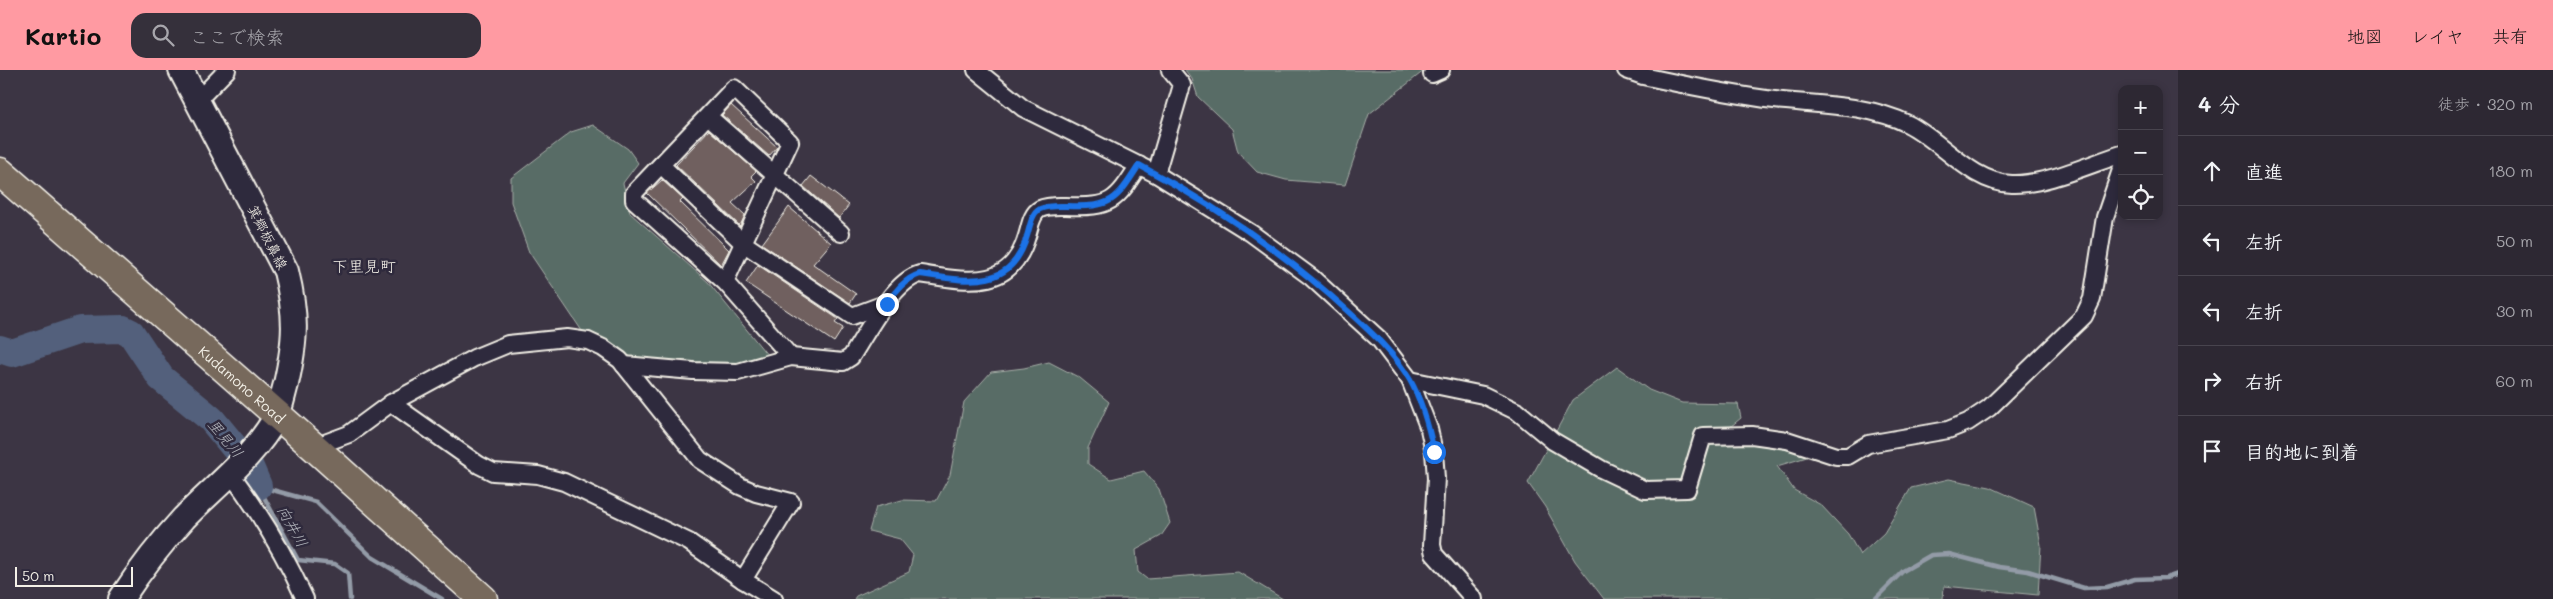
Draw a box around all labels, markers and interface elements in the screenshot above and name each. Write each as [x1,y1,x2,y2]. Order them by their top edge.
search box [131,13,481,58]
text: Kartio [25,20,101,51]
icon: search [149,21,177,49]
text: ここで検索 [189,24,284,49]
text: 地図 [2347,24,2383,48]
text: レイヤ [2411,24,2464,48]
text: 共有 [2492,24,2528,48]
map controls [2118,85,2163,220]
button: + [2118,85,2163,130]
text: 4 分 [2198,90,2240,117]
text: 徒歩 · 320 m [2438,93,2533,114]
button: − [2118,130,2163,175]
icon: ahead [2198,157,2226,185]
text: 直進 [2245,159,2283,184]
text: 180 m [2488,160,2533,181]
button: locate [2118,175,2163,220]
street label: 箕郷板鼻線 [244,202,292,272]
icon: left [2198,227,2226,255]
text: 左折 [2245,229,2283,254]
text: 50 m [2496,230,2533,251]
district label: 下里見町 [332,255,396,276]
route end [876,293,899,316]
icon: left [2198,297,2226,325]
text: 左折 [2245,299,2283,324]
text: 30 m [2496,300,2533,321]
street label: Kudamono Road [195,341,289,427]
icon: right [2198,367,2226,395]
text: 右折 [2245,369,2283,394]
text: 60 m [2496,370,2533,391]
water label: 里見川 [204,414,248,462]
icon: arrive [2198,437,2226,465]
text: 目的地に到着 [2245,439,2359,464]
route start [1423,441,1446,464]
water label: 向井川 [273,501,313,551]
scale bar [15,564,132,587]
text: 50 m [22,566,54,585]

